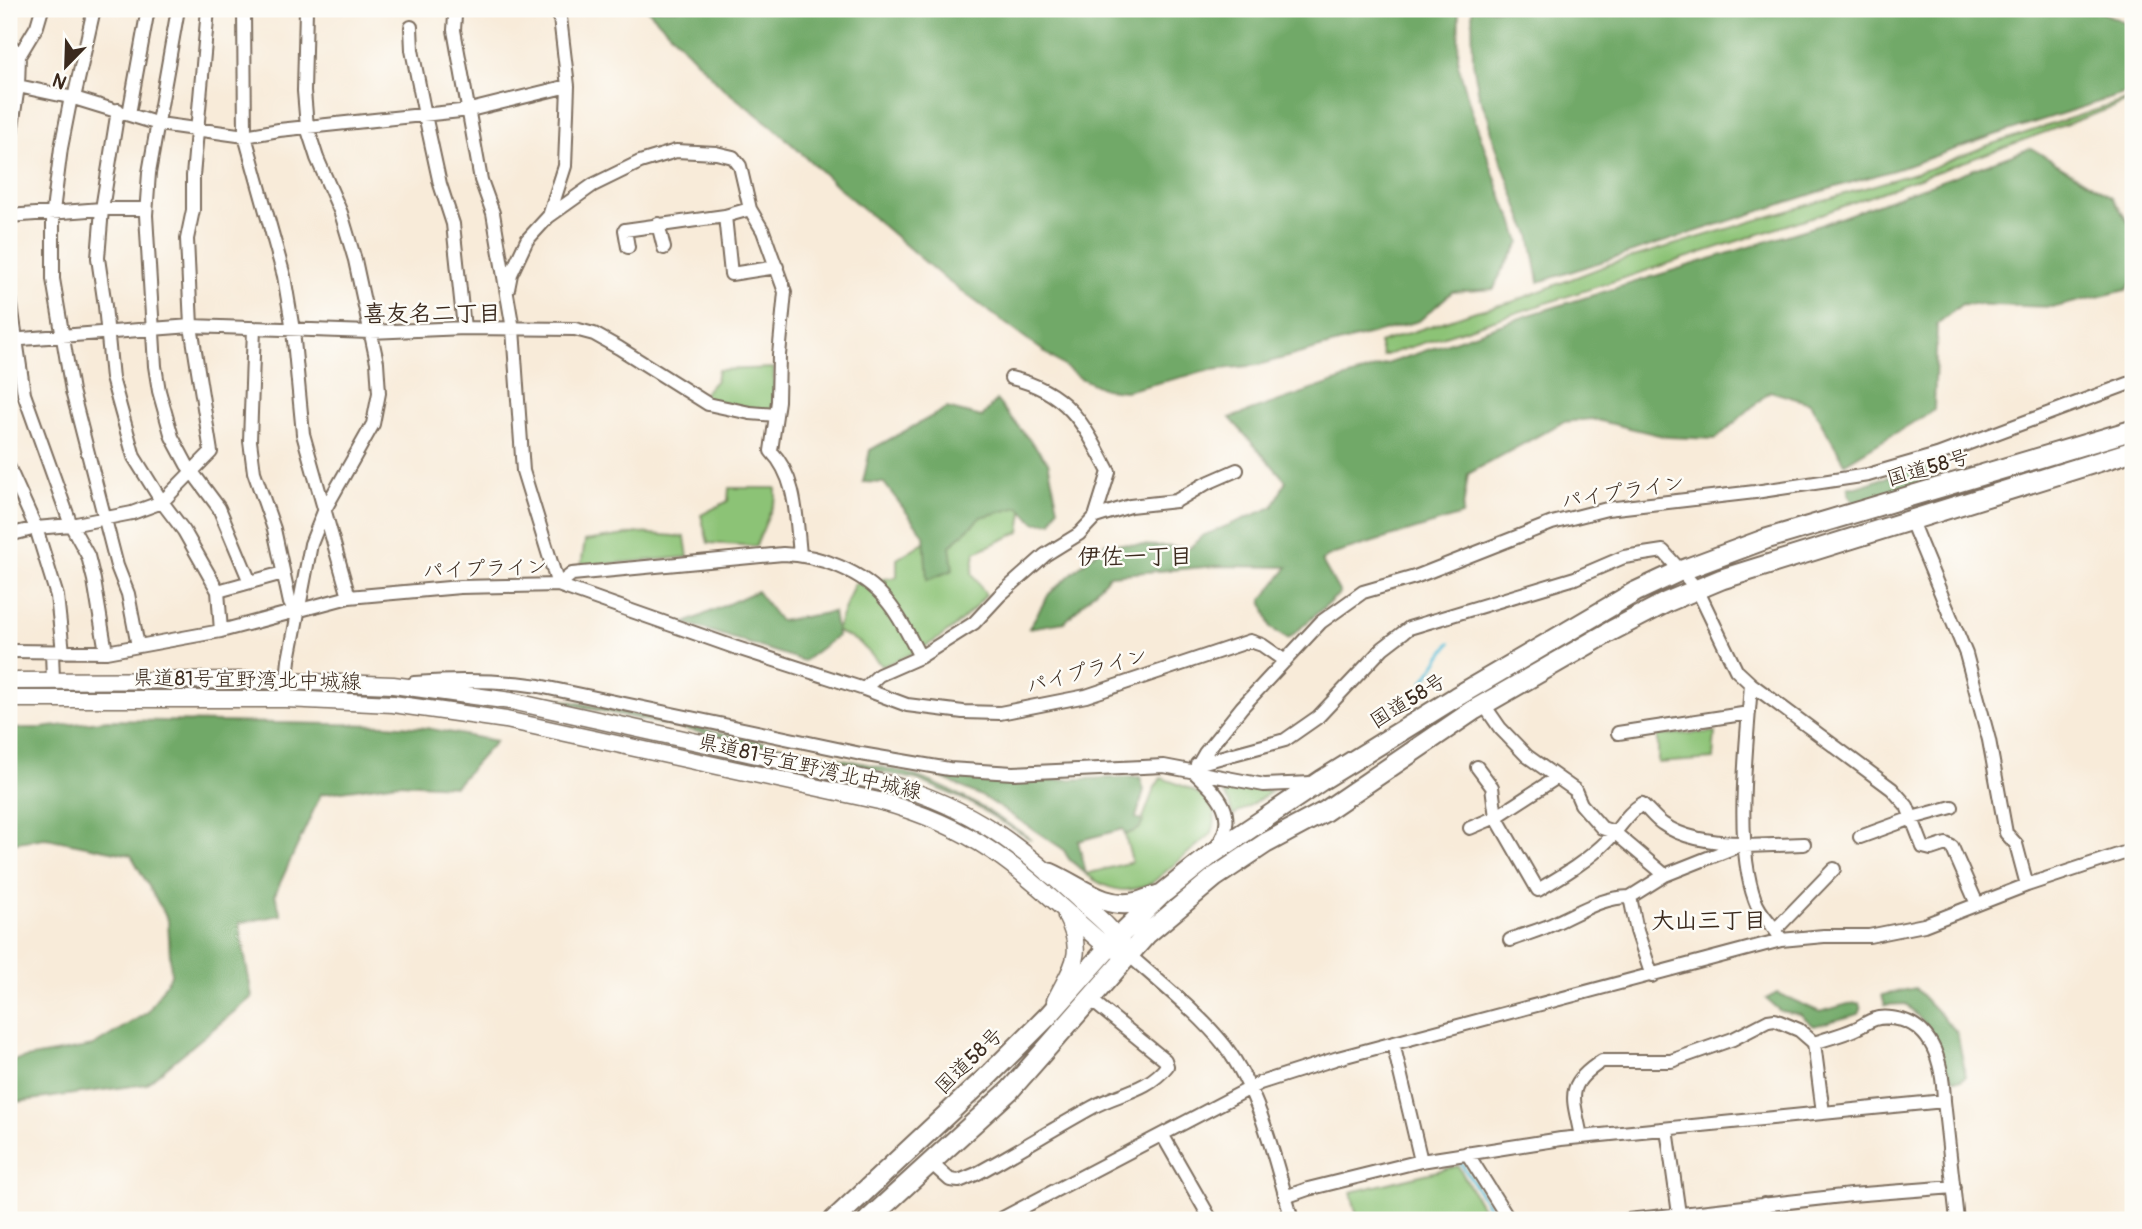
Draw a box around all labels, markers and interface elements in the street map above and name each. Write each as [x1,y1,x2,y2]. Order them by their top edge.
north arrow [32,32,102,102]
text: N [49,67,70,94]
district label: 喜友名二丁目 [363,299,501,328]
street label: 国道58号 [1883,443,1973,493]
street label: パイプライン [1559,469,1687,515]
district label: 伊佐一丁目 [1078,542,1193,571]
street label: パイプライン [422,553,548,585]
street label: パイプライン [1023,642,1151,700]
street label: 県道81号宜野湾北中城線 [132,665,362,695]
street label: 国道58号 [1365,667,1451,735]
street label: 県道81号宜野湾北中城線 [695,728,925,806]
district label: 大山三丁目 [1652,906,1767,935]
street label: 国道58号 [929,1022,1009,1100]

